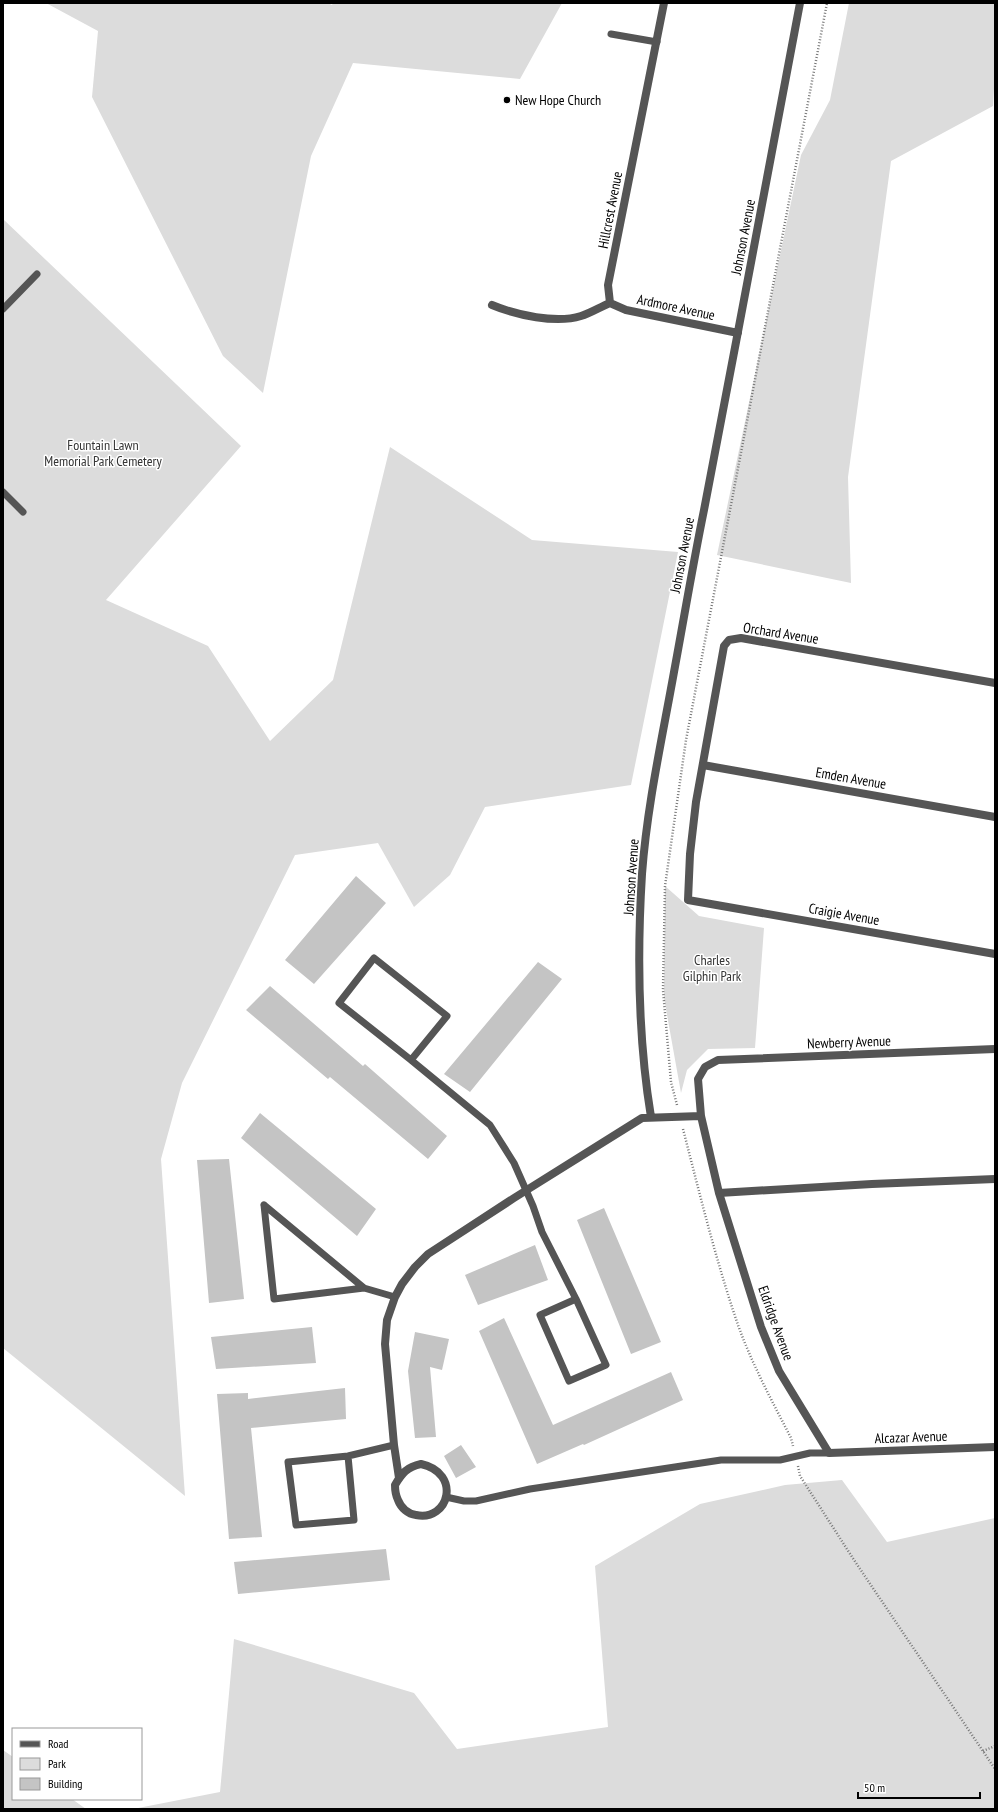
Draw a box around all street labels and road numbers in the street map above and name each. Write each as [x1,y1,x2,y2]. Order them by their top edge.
street label: Hillcrest Avenue [594,170,626,250]
street label: Johnson Avenue [727,197,759,277]
street label: Ardmore Avenue [635,290,717,324]
street label: Johnson Avenue [666,515,698,595]
street label: Orchard Avenue [742,618,820,648]
street label: Emden Avenue [814,763,888,793]
street label: Johnson Avenue [619,838,643,917]
street label: Craigie Avenue [807,899,881,929]
street label: Newberry Avenue [807,1032,891,1052]
street label: Eldridge Avenue [754,1283,798,1363]
street label: Alcazar Avenue [874,1427,948,1447]

